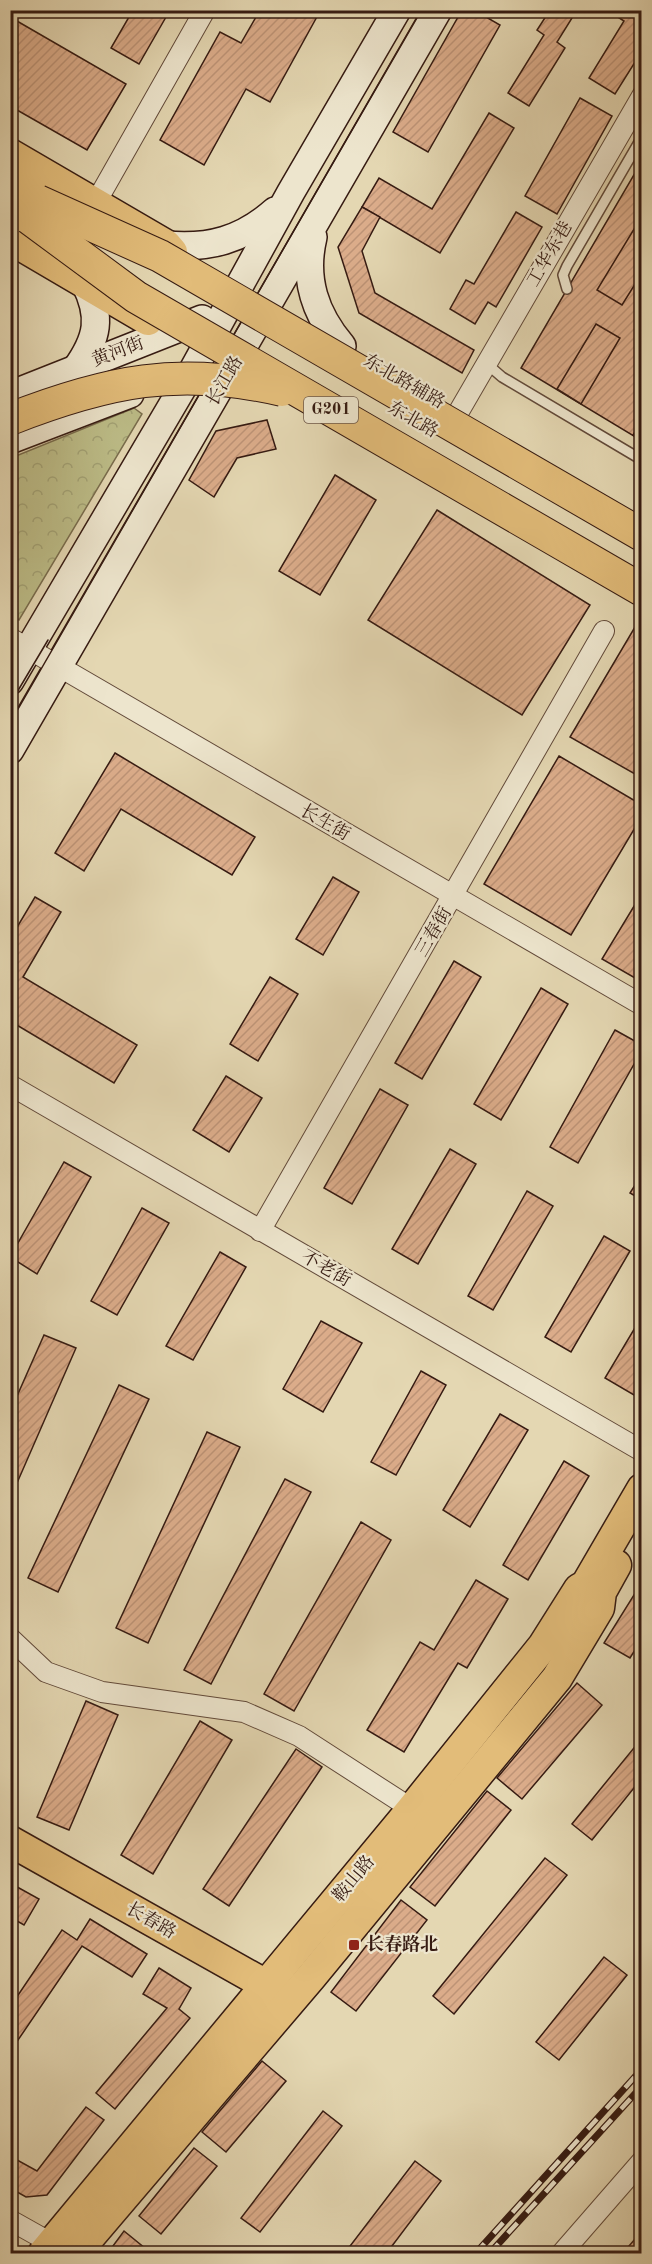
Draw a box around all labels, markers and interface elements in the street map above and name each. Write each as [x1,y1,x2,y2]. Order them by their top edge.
street label: 工华东巷 [522,217,576,290]
street label: 黄河街 [89,332,146,370]
street label: 东北路辅路 [361,350,448,412]
street label: 长江路 [202,352,246,409]
road number: G201 [304,397,358,423]
street label: 东北路 [385,397,442,441]
street label: 长生街 [297,800,354,844]
street label: 三春街 [411,903,455,960]
street label: 不老街 [298,1247,354,1290]
street label: 鞍山路 [328,1851,378,1905]
street label: 长春路 [123,1898,180,1942]
place label: 长春路北 [366,1934,438,1954]
marker: 长春路北 [347,1938,361,1952]

